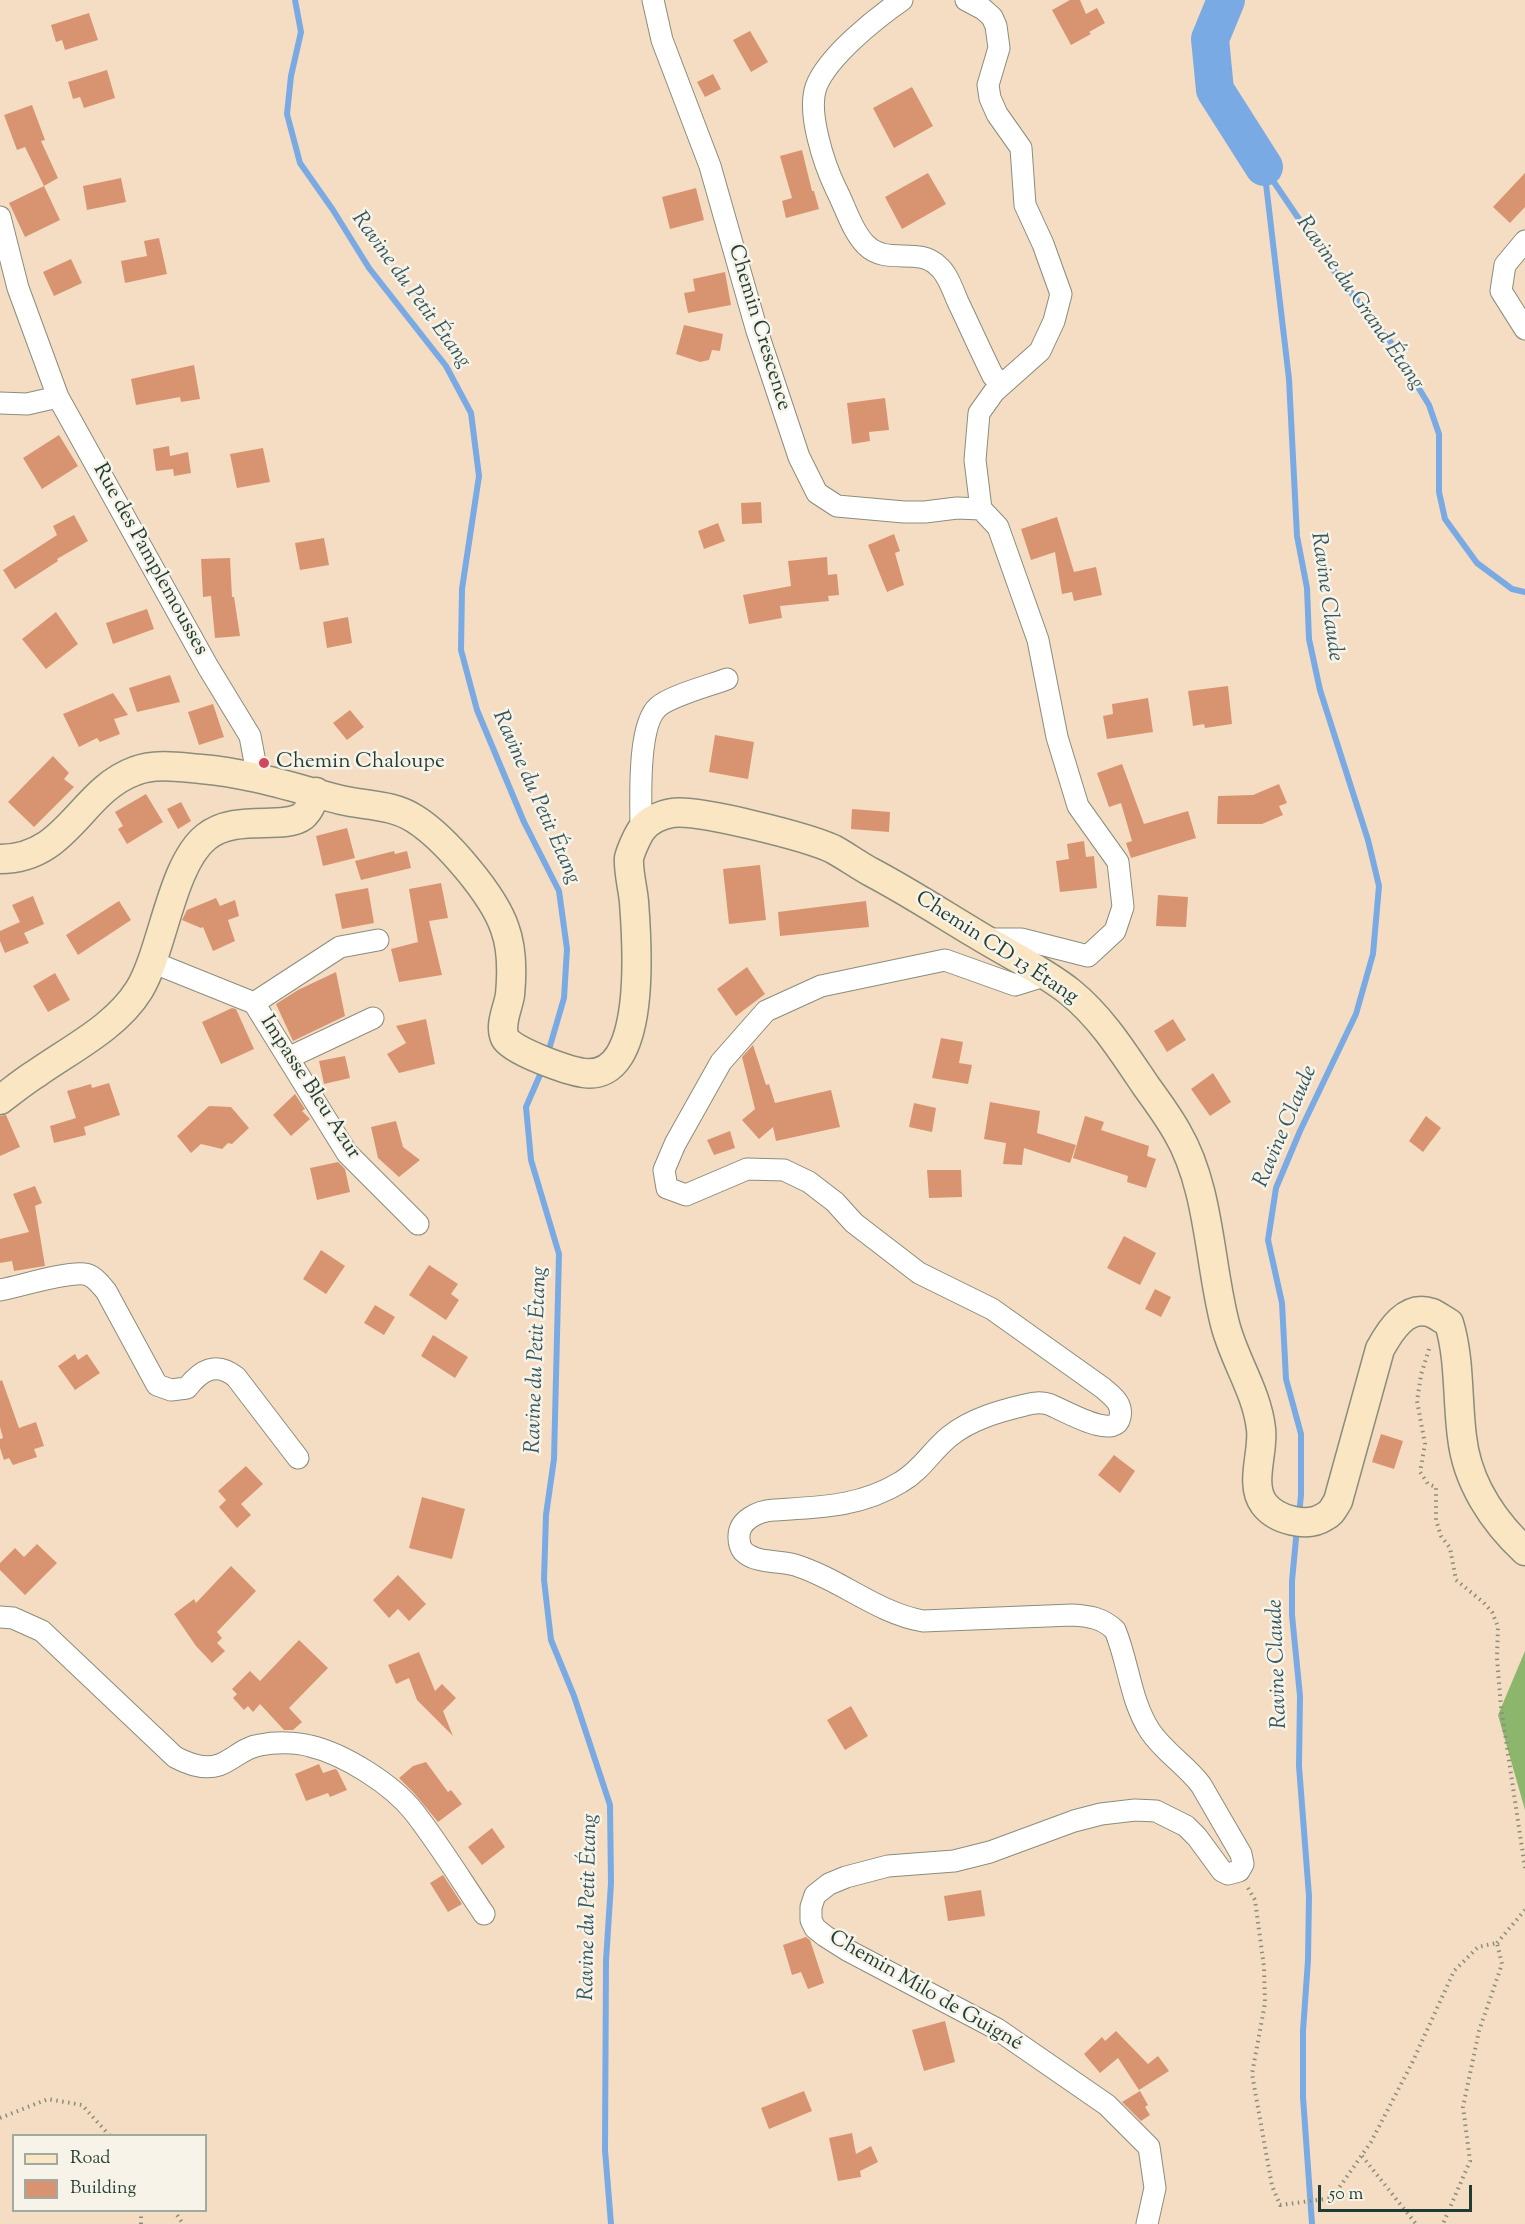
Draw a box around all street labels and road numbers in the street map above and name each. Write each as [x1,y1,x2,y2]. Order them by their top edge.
street label: Chemin Crescence [721,242,795,414]
street label: Rue des Pamplemousses [86,460,212,660]
street label: Chemin CD 13 Étang [910,887,1082,1011]
street label: Impasse Bleu Azur [253,1011,365,1165]
street label: Chemin Milo de Guigné [824,1926,1026,2058]

